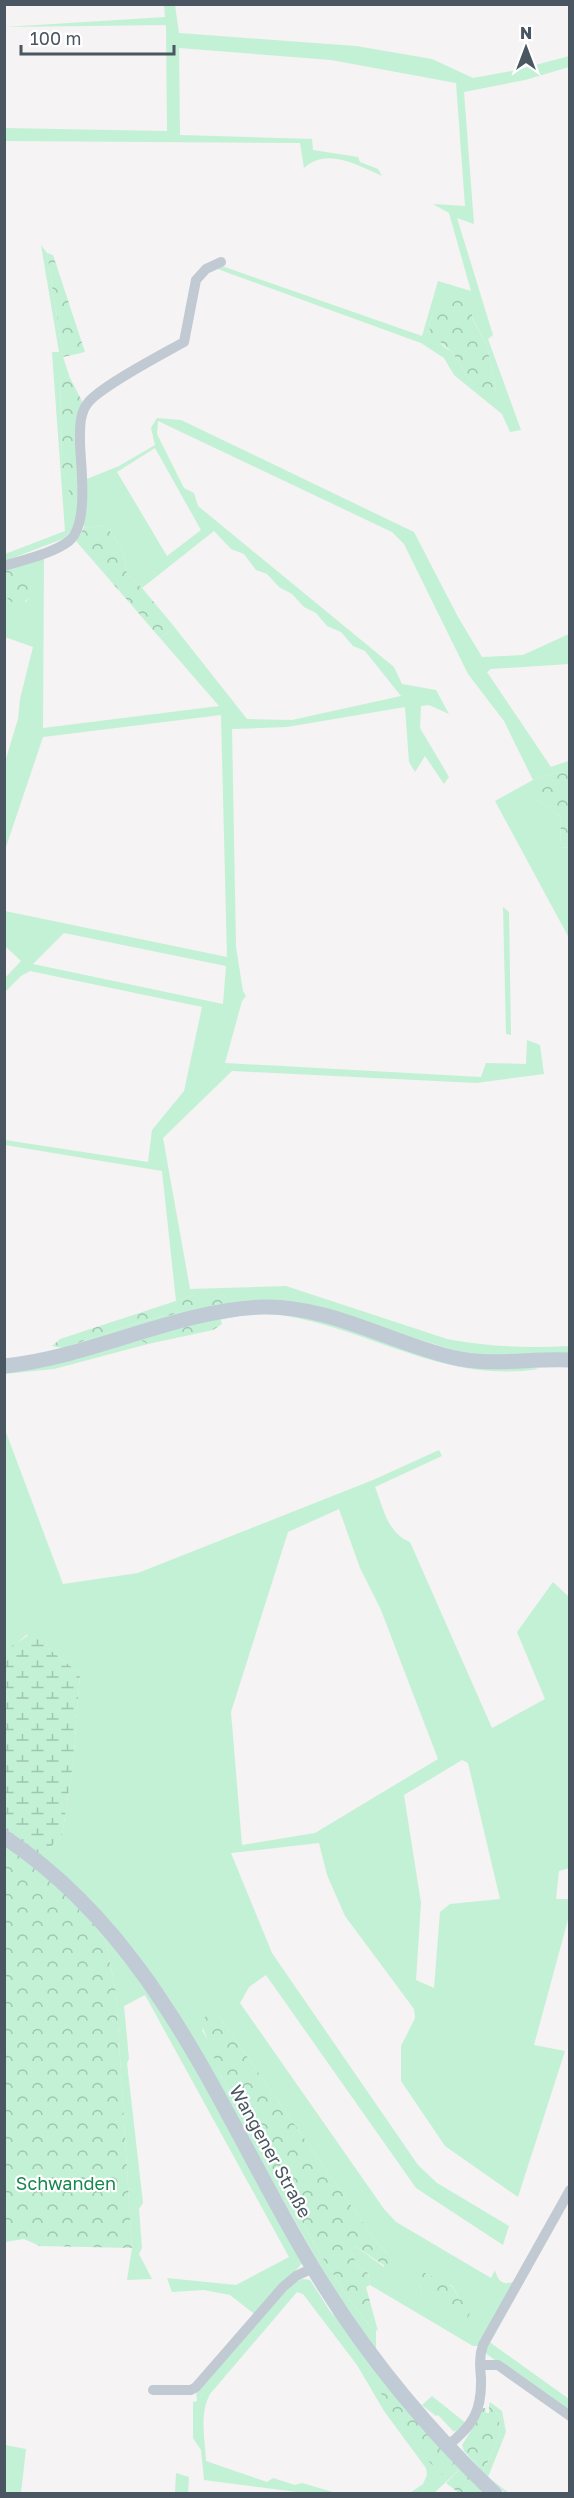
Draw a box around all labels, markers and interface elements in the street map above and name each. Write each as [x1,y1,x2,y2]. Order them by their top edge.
scale bar [21,18,174,56]
north arrow [496,18,556,78]
text: N [520,23,532,43]
text: 100 m [30,27,81,49]
street label: Wangener Straße [225,2081,317,2221]
park label: Schwanden [16,2172,116,2194]

